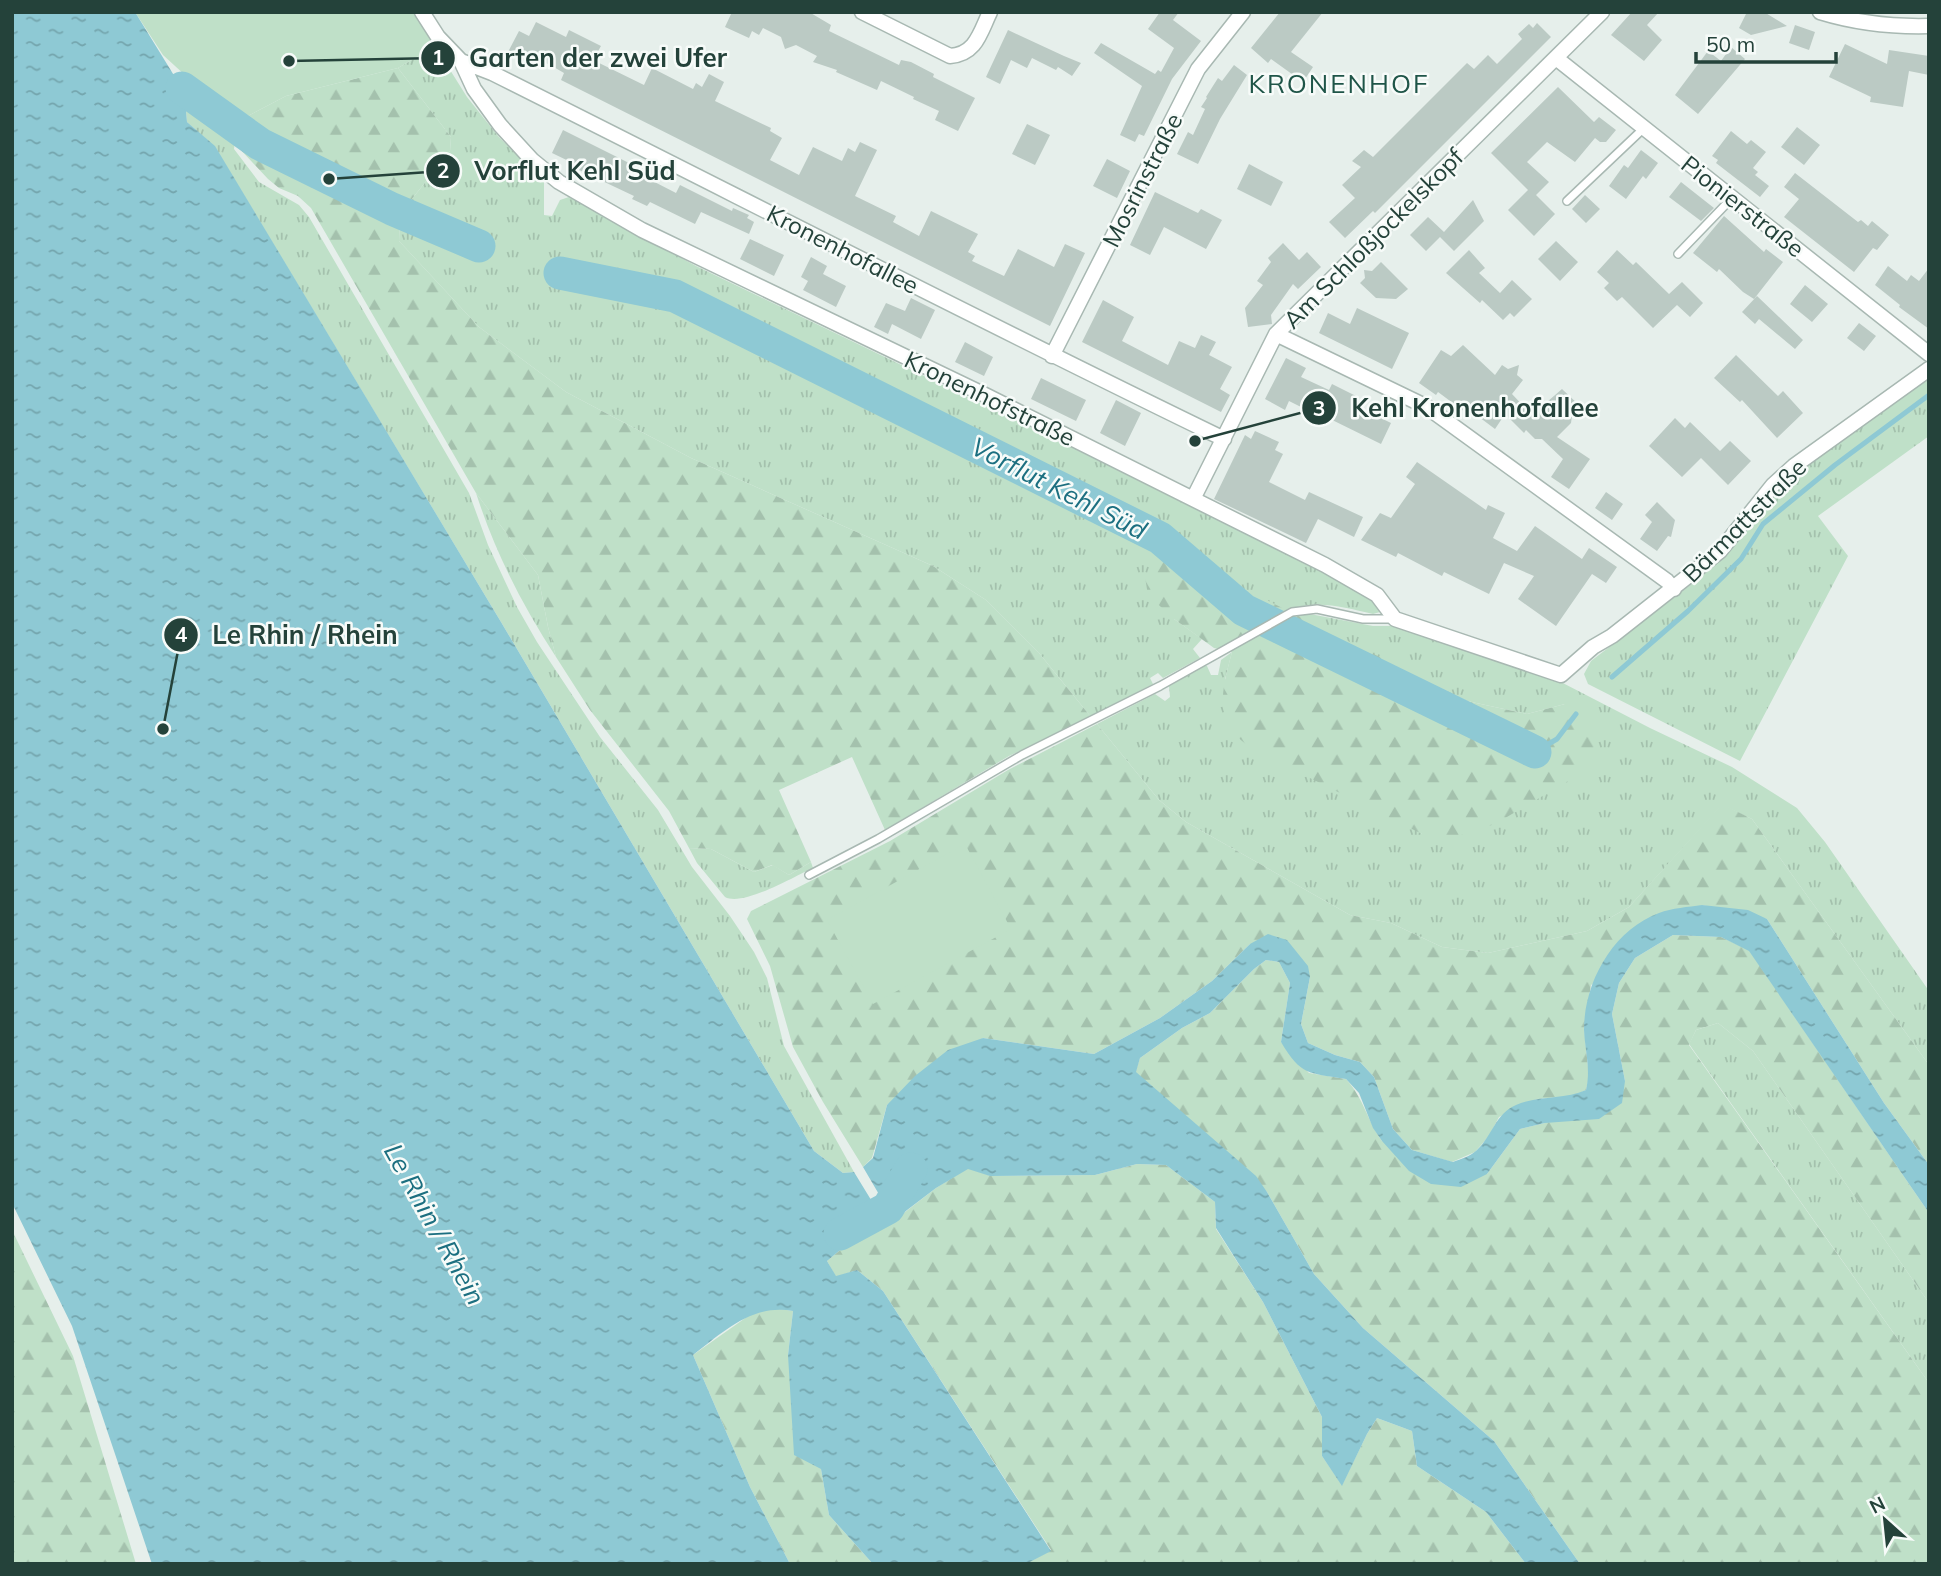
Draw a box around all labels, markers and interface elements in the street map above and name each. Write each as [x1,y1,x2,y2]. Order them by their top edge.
scale bar [1696,21,1836,65]
text: 50 m [1706,31,1755,57]
callout: Garten der zwei Ufer [420,34,741,81]
text: Garten der zwei Ufer [469,41,728,74]
text: 1 [432,44,444,70]
district label: KRONENHOF [1248,67,1430,100]
street label: Mosrinstraße [1095,108,1189,252]
street label: Am Schloßjockelskopf [1277,141,1470,334]
callout: Vorflut Kehl Süd [425,148,690,195]
street label: Pionierstraße [1675,149,1811,263]
text: Vorflut Kehl Süd [473,154,676,187]
text: 2 [437,157,449,183]
street label: Kronenhofallee [762,198,924,300]
street label: Kronenhofstraße [900,344,1080,452]
callout: Kehl Kronenhofallee [1302,385,1613,432]
text: Kehl Kronenhofallee [1351,391,1599,424]
text: 3 [1313,395,1325,421]
water label: Vorflut Kehl Süd [966,430,1153,547]
street label: Bärmattstraße [1676,452,1812,588]
callout: Le Rhin / Rhein [163,611,412,658]
text: Le Rhin / Rhein [212,618,398,651]
text: 4 [175,621,188,647]
water label: Le Rhin / Rhein [377,1138,493,1310]
north arrow [1850,1485,1920,1555]
text: N [1865,1491,1889,1519]

